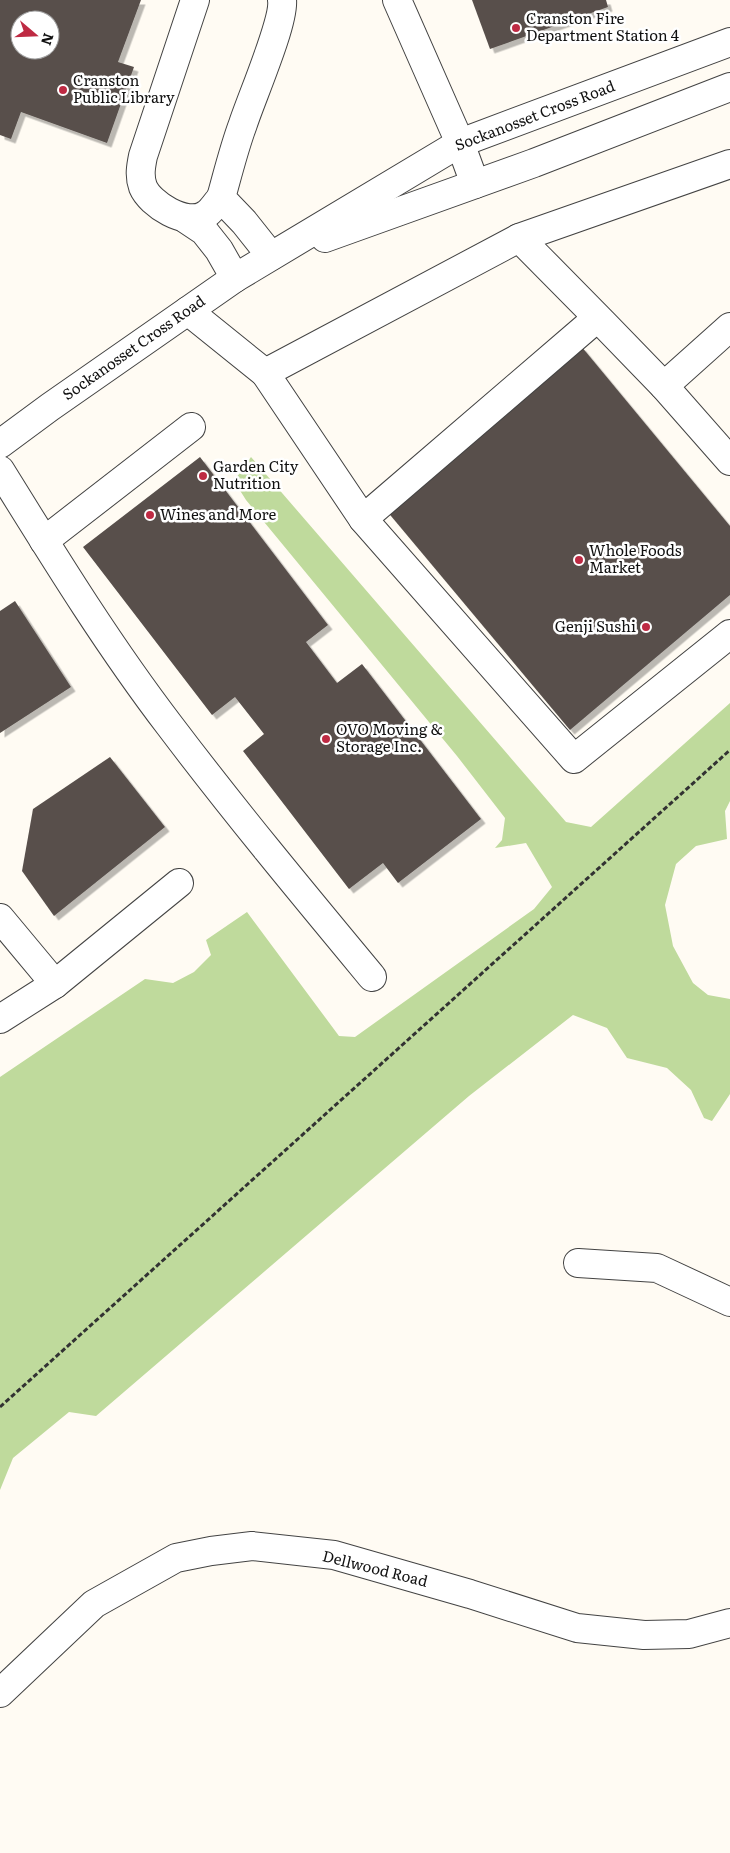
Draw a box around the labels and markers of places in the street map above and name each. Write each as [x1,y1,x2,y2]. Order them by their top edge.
place label: Cranston Fire Department Station 4 [526,6,679,46]
marker: Cranston Fire Department Station 4 [510,22,522,34]
place label: Cranston Public Library [73,68,175,108]
marker: Cranston Public Library [57,84,69,96]
place label: Garden City Nutrition [213,454,299,494]
marker: Garden City Nutrition [197,470,209,482]
place label: Wines and More [160,502,277,525]
marker: Wines and More [144,509,156,521]
place label: Whole Foods Market [589,538,682,578]
marker: Whole Foods Market [573,554,585,566]
place label: Genji Sushi [555,614,636,637]
marker: Genji Sushi [640,621,652,633]
place label: OVO Moving & Storage Inc. [336,717,443,757]
marker: OVO Moving & Storage Inc. [320,733,332,745]

